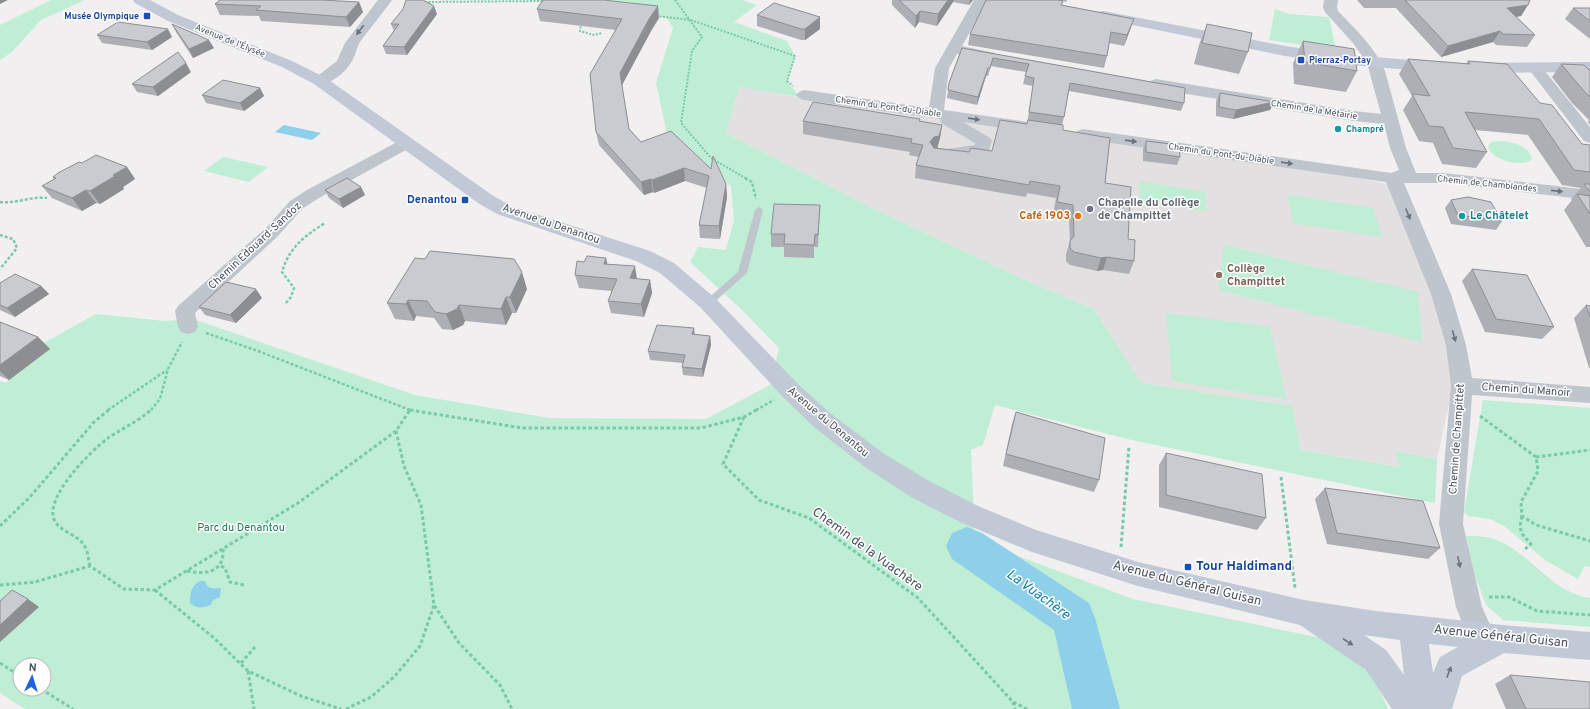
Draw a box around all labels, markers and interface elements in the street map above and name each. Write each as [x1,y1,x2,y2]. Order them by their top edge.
place label: Musée Olympique [64,11,139,22]
marker: Musée Olympique [142,11,152,21]
street label: Avenue de l'Élysée [193,21,267,60]
one-way arrow [356,25,364,36]
marker: Pierraz-Portay [1296,55,1306,65]
place label: Pierraz-Portay [1309,55,1371,66]
street label: Chemin du Pont-du-Diable [834,94,942,120]
street label: Chemin de la Métairie [1270,98,1358,122]
one-way arrow [968,116,981,122]
marker: Champré [1333,124,1343,134]
place label: Champré [1346,124,1384,135]
one-way arrow [1125,138,1137,144]
street label: Chemin du Pont-du-Diable [1167,141,1275,167]
one-way arrow [1281,160,1293,166]
street label: Chemin de Chamblandes [1437,173,1537,195]
one-way arrow [1551,188,1563,194]
place label: Denantou [407,193,457,207]
marker: Denantou [460,195,470,205]
place label: Chapelle du Collège de Champittet [1098,196,1199,223]
street label: Chemin Edouard-Sandoz [206,199,304,293]
street label: Avenue du Denantou [500,201,602,247]
marker: Chapelle du Collège de Champittet [1085,204,1095,214]
place label: Café 1903 [1019,209,1070,223]
one-way arrow [1405,209,1411,220]
place label: Le Châtelet [1470,209,1529,223]
marker: Café 1903 [1073,211,1083,221]
marker: Le Châtelet [1457,211,1467,221]
place label: Collège Champittet [1227,262,1285,289]
marker: Collège Champittet [1214,270,1224,280]
one-way arrow [1451,330,1457,342]
street label: Chemin du Manoir [1481,380,1572,400]
street label: Chemin de Champittet [1446,383,1468,495]
street label: Avenue du Denantou [784,384,872,460]
street label: Chemin de la Vuachère [809,505,925,595]
park label: Parc du Denantou [197,521,285,535]
one-way arrow [1457,556,1463,569]
street label: Avenue du Général Guisan [1111,558,1263,610]
place label: Tour Haldimand [1196,559,1292,575]
marker: Tour Haldimand [1183,562,1193,572]
water label: La Vuachère [1003,566,1074,624]
street label: Avenue Général Guisan [1433,622,1569,652]
one-way arrow [1343,638,1353,646]
north arrow [12,657,52,697]
text: N [28,661,37,675]
one-way arrow [1445,666,1452,678]

